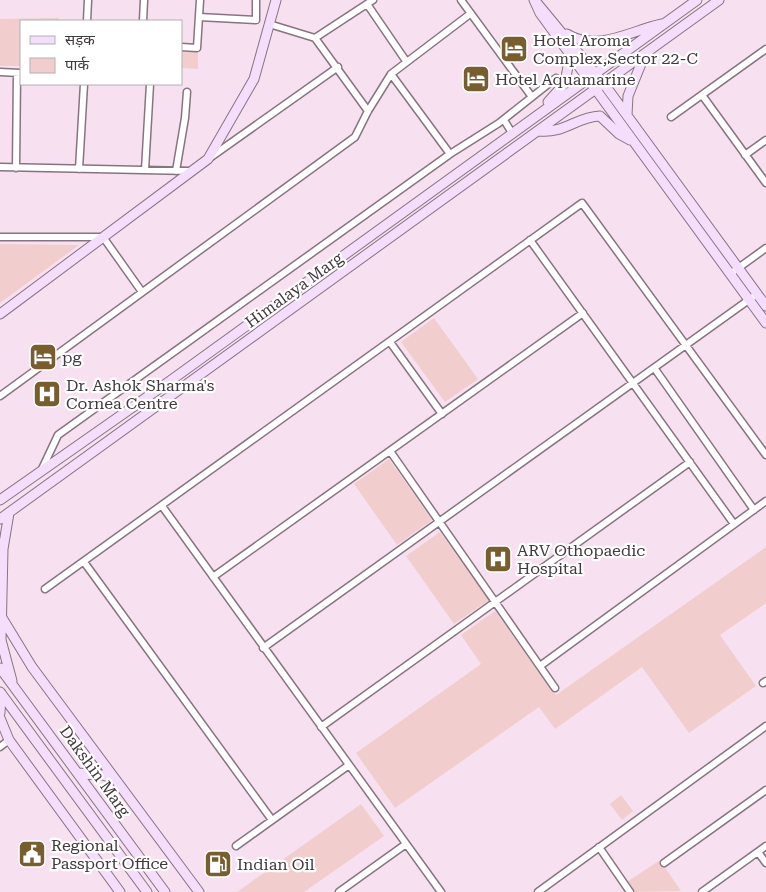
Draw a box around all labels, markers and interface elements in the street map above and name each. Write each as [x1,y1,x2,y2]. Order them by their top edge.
legend [20,20,182,85]
text: सड़क [65,31,95,49]
place label: Hotel Aroma Complex,Sector 22-C [533,31,698,68]
hotel icon: Hotel Aroma Complex,Sector 22-C [499,34,529,64]
text: पार्क [65,56,89,74]
hotel icon: Hotel Aquamarine [461,64,491,94]
place label: Hotel Aquamarine [495,70,636,89]
street label: Himalaya Marg [242,248,347,332]
hotel icon: pg [28,342,58,372]
place label: pg [62,348,82,367]
place label: Dr. Ashok Sharma's Cornea Centre [66,376,215,413]
hospital icon: Dr. Ashok Sharma's Cornea Centre [32,379,62,409]
place label: ARV Othopaedic Hospital [517,541,645,578]
hospital icon: ARV Othopaedic Hospital [483,544,513,574]
street label: Dakshin Marg [56,722,135,821]
place label: Regional Passport Office [51,836,168,873]
public building icon: Regional Passport Office [17,839,47,869]
fuel station icon: Indian Oil [203,849,233,879]
place label: Indian Oil [237,855,315,874]

